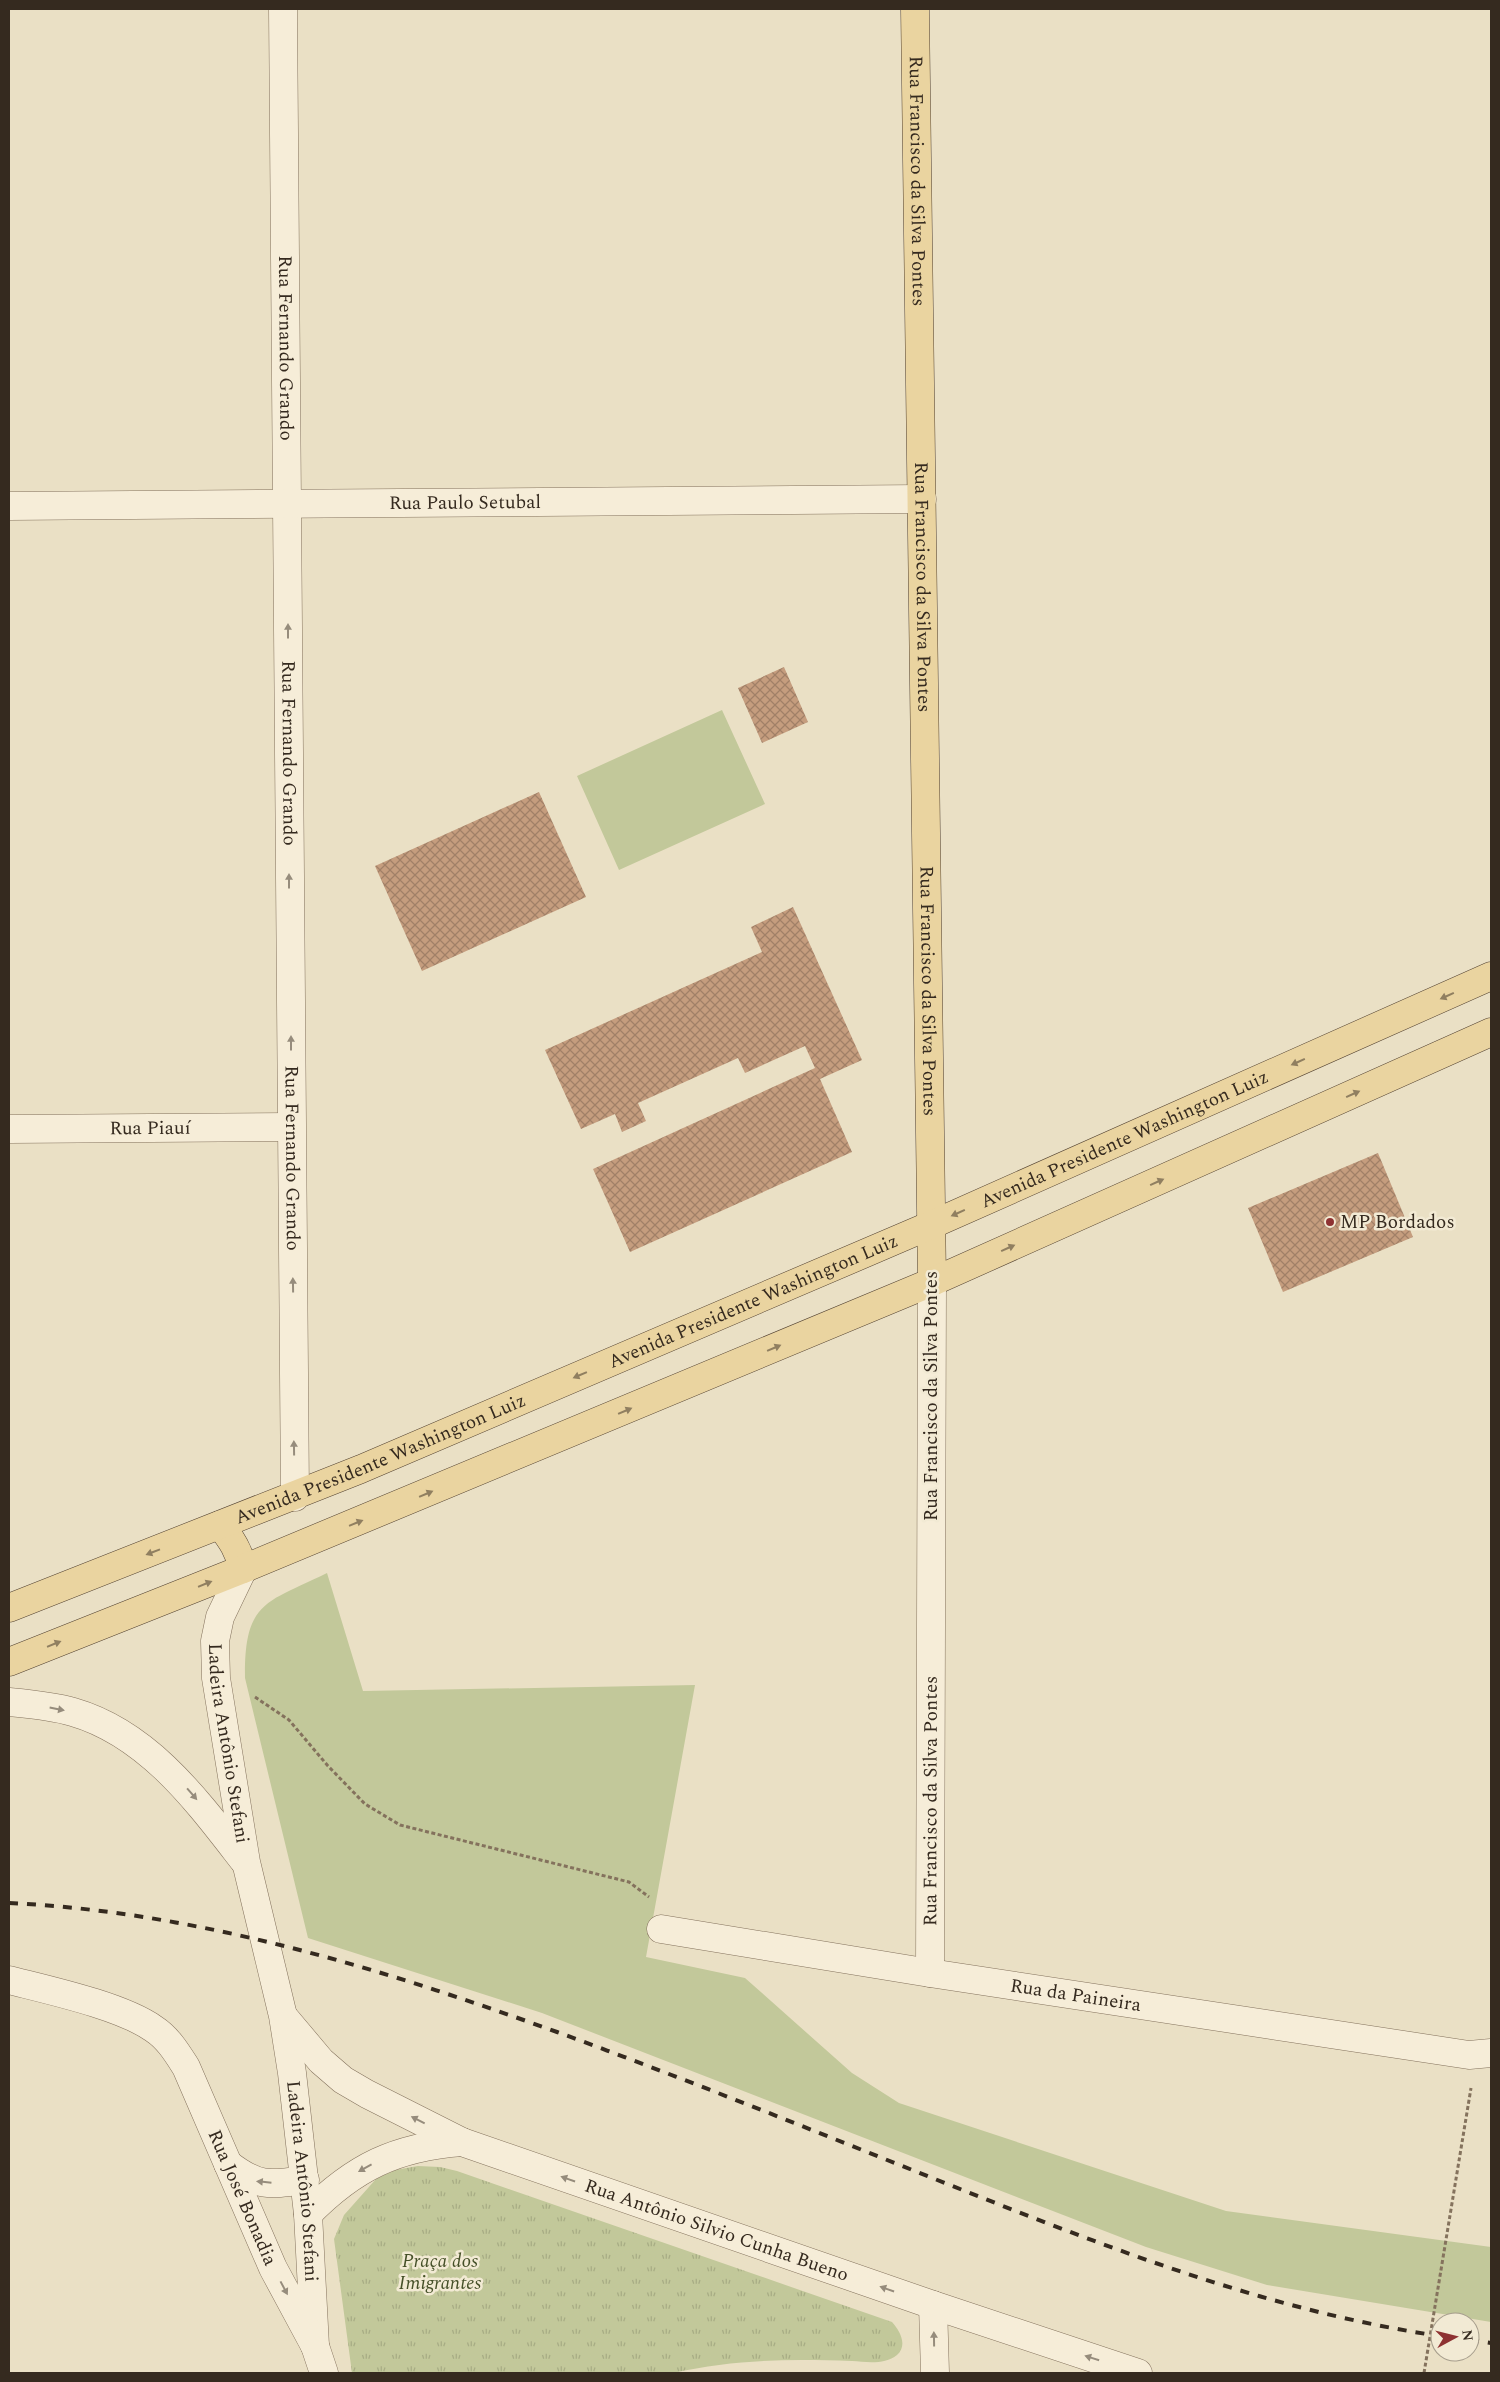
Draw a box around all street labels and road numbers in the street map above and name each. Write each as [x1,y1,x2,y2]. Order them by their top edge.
street label: Rua Francisco da Silva Pontes [901,55,933,307]
street label: Rua Fernando Grando [270,255,301,441]
street label: Rua Francisco da Silva Pontes [907,461,939,712]
street label: Rua Paulo Setubal [389,487,541,518]
street label: Rua Fernando Grando [274,660,304,846]
street label: Rua Francisco da Silva Pontes [912,865,944,1116]
street label: Avenida Presidente Washington Luiz [976,1062,1273,1216]
street label: Rua Fernando Grando [277,1065,308,1251]
street label: Rua Piauí [109,1113,192,1143]
street label: Avenida Presidente Washington Luiz [604,1226,903,1376]
street label: Rua Francisco da Silva Pontes [917,1271,946,1521]
street label: Avenida Presidente Washington Luiz [230,1386,530,1532]
street label: Ladeira Antônio Stefani [201,1643,257,1845]
street label: Rua Francisco da Silva Pontes [916,1676,945,1926]
street label: Rua da Paineira [1008,1971,1144,2020]
street label: Ladeira Antônio Stefani [278,2079,326,2283]
street label: Rua José Bonadia [200,2125,285,2271]
street label: Rua Antônio Silvio Cunha Bueno [581,2171,853,2289]

